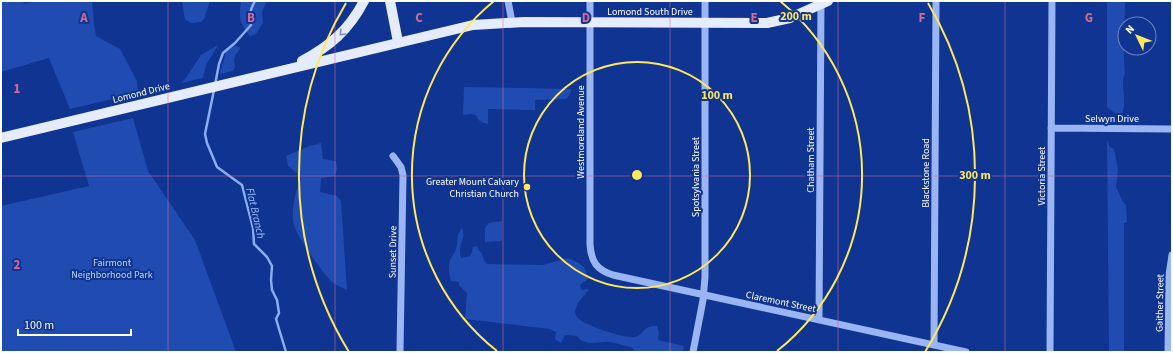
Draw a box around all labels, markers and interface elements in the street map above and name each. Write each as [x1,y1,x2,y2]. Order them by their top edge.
street label: Lomond South Drive [607,5,693,19]
text: 200 m [780,8,812,25]
text: A [79,9,88,27]
text: B [247,9,255,27]
text: C [415,9,423,27]
text: D [582,9,590,27]
text: E [750,9,758,27]
text: F [919,9,926,27]
text: G [1085,9,1093,27]
north arrow [1117,16,1157,56]
text: N [1122,22,1138,37]
one-way arrow [339,28,347,36]
street label: Lomond Drive [111,79,171,107]
text: 1 [14,80,21,98]
street label: Westmoreland Avenue [574,85,588,179]
text: 100 m [701,87,733,104]
street label: Selwyn Drive [1085,112,1139,126]
street label: Chatham Street [804,127,818,193]
street label: Spotsylvania Street [689,136,703,217]
street label: Blackstone Road [919,138,933,208]
street label: Victoria Street [1035,146,1049,205]
text: 300 m [959,167,991,184]
centre of rings [630,168,644,182]
place label: Greater Mount Calvary Christian Church [426,175,519,201]
marker: Greater Mount Calvary Christian Church [522,182,532,192]
water label: Flat Branch [242,186,269,240]
street label: Sunset Drive [386,226,400,278]
text: 2 [14,256,21,274]
park label: Fairmont Neighborhood Park [71,256,153,282]
street label: Gaither Street [1152,273,1168,332]
street label: Claremont Street [744,288,818,316]
scale bar [18,311,131,337]
text: 100 m [24,317,54,334]

